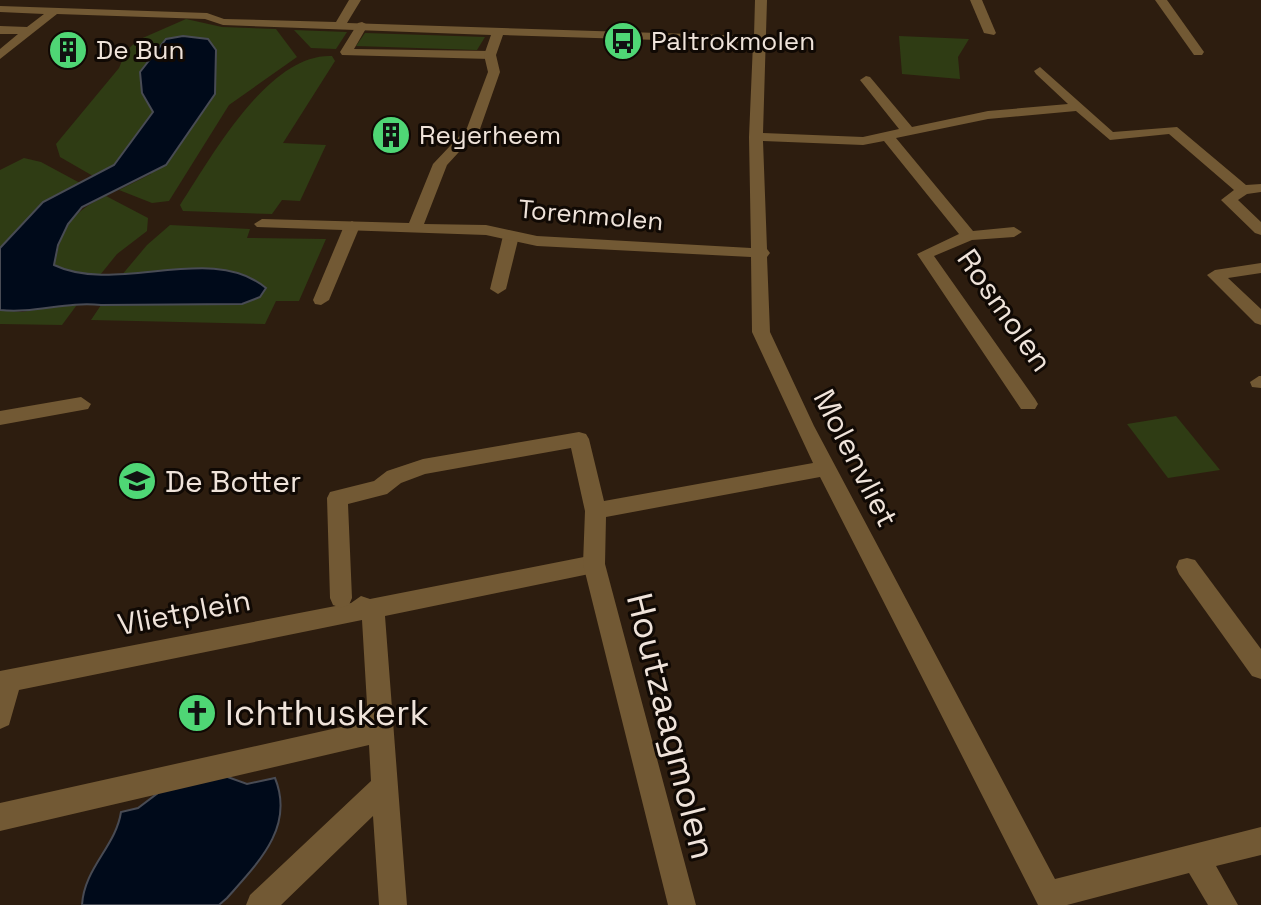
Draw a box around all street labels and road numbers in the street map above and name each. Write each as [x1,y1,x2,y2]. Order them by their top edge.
street label: Torenmolen [517,192,665,238]
street label: Rosmolen [949,241,1061,379]
street label: Molenvliet [805,383,907,533]
street label: Vlietplein [114,580,254,644]
street label: Houtzaagmolen [616,588,726,864]

